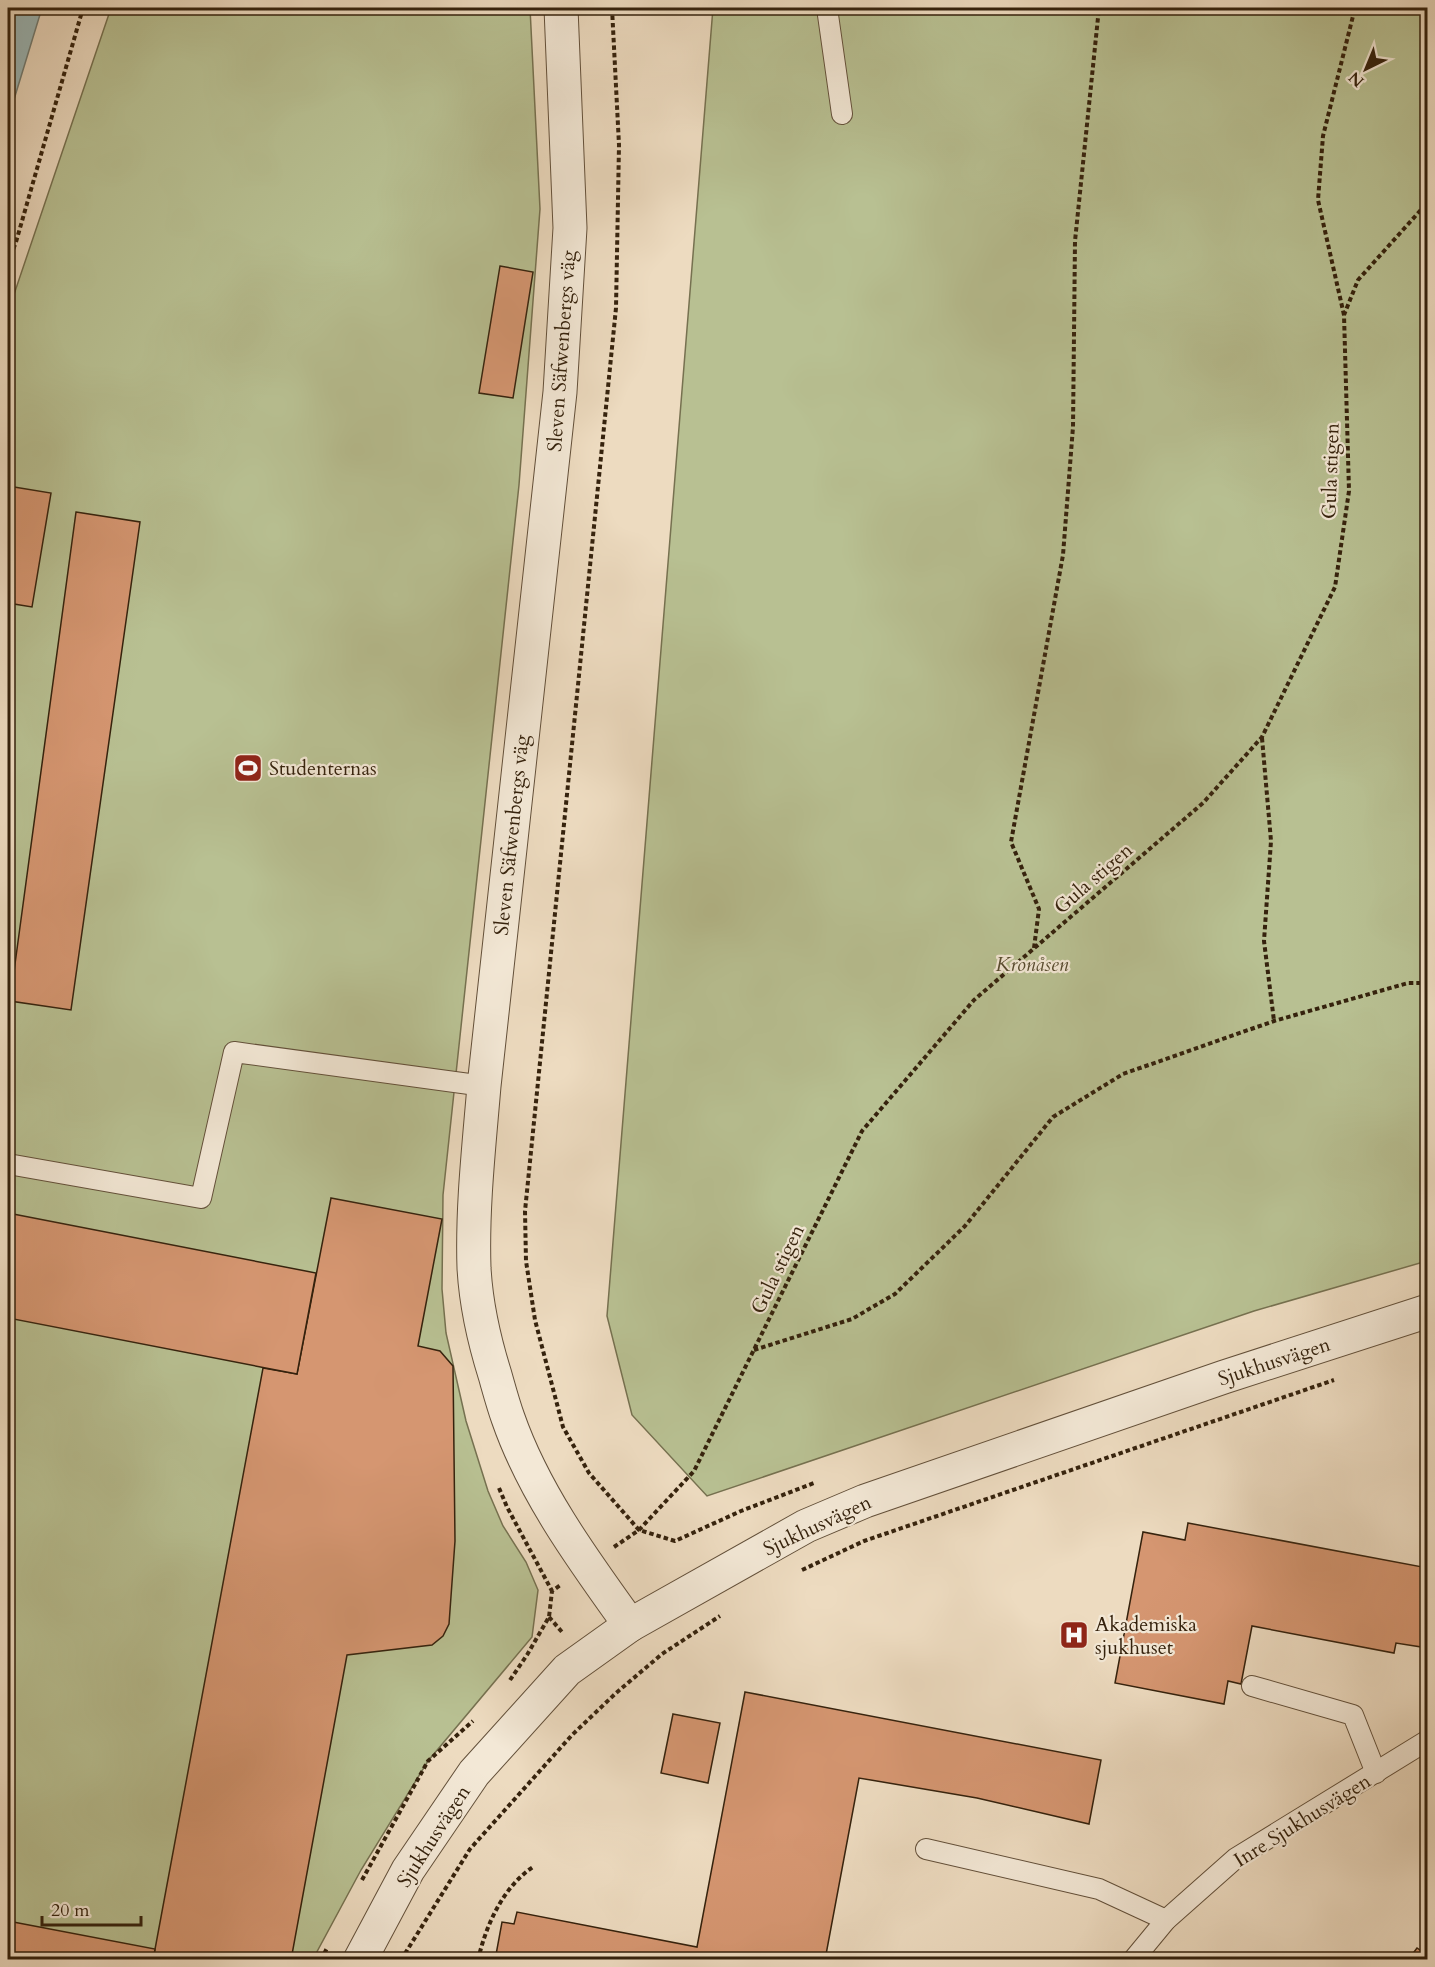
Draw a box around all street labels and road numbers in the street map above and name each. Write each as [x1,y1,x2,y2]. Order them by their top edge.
street label: Sleven Säfwenbergs väg [541,249,582,453]
street label: Gula stigen [1315,422,1346,520]
street label: Sleven Säfwenbergs väg [488,732,536,937]
street label: Gula stigen [1048,836,1139,920]
street label: Gula stigen [744,1220,811,1318]
street label: Sjukhusvägen [1215,1330,1334,1392]
street label: Sjukhusvägen [759,1488,876,1562]
street label: Inre Sjukhusvägen [1229,1767,1376,1873]
street label: Sjukhusvägen [390,1780,477,1893]

